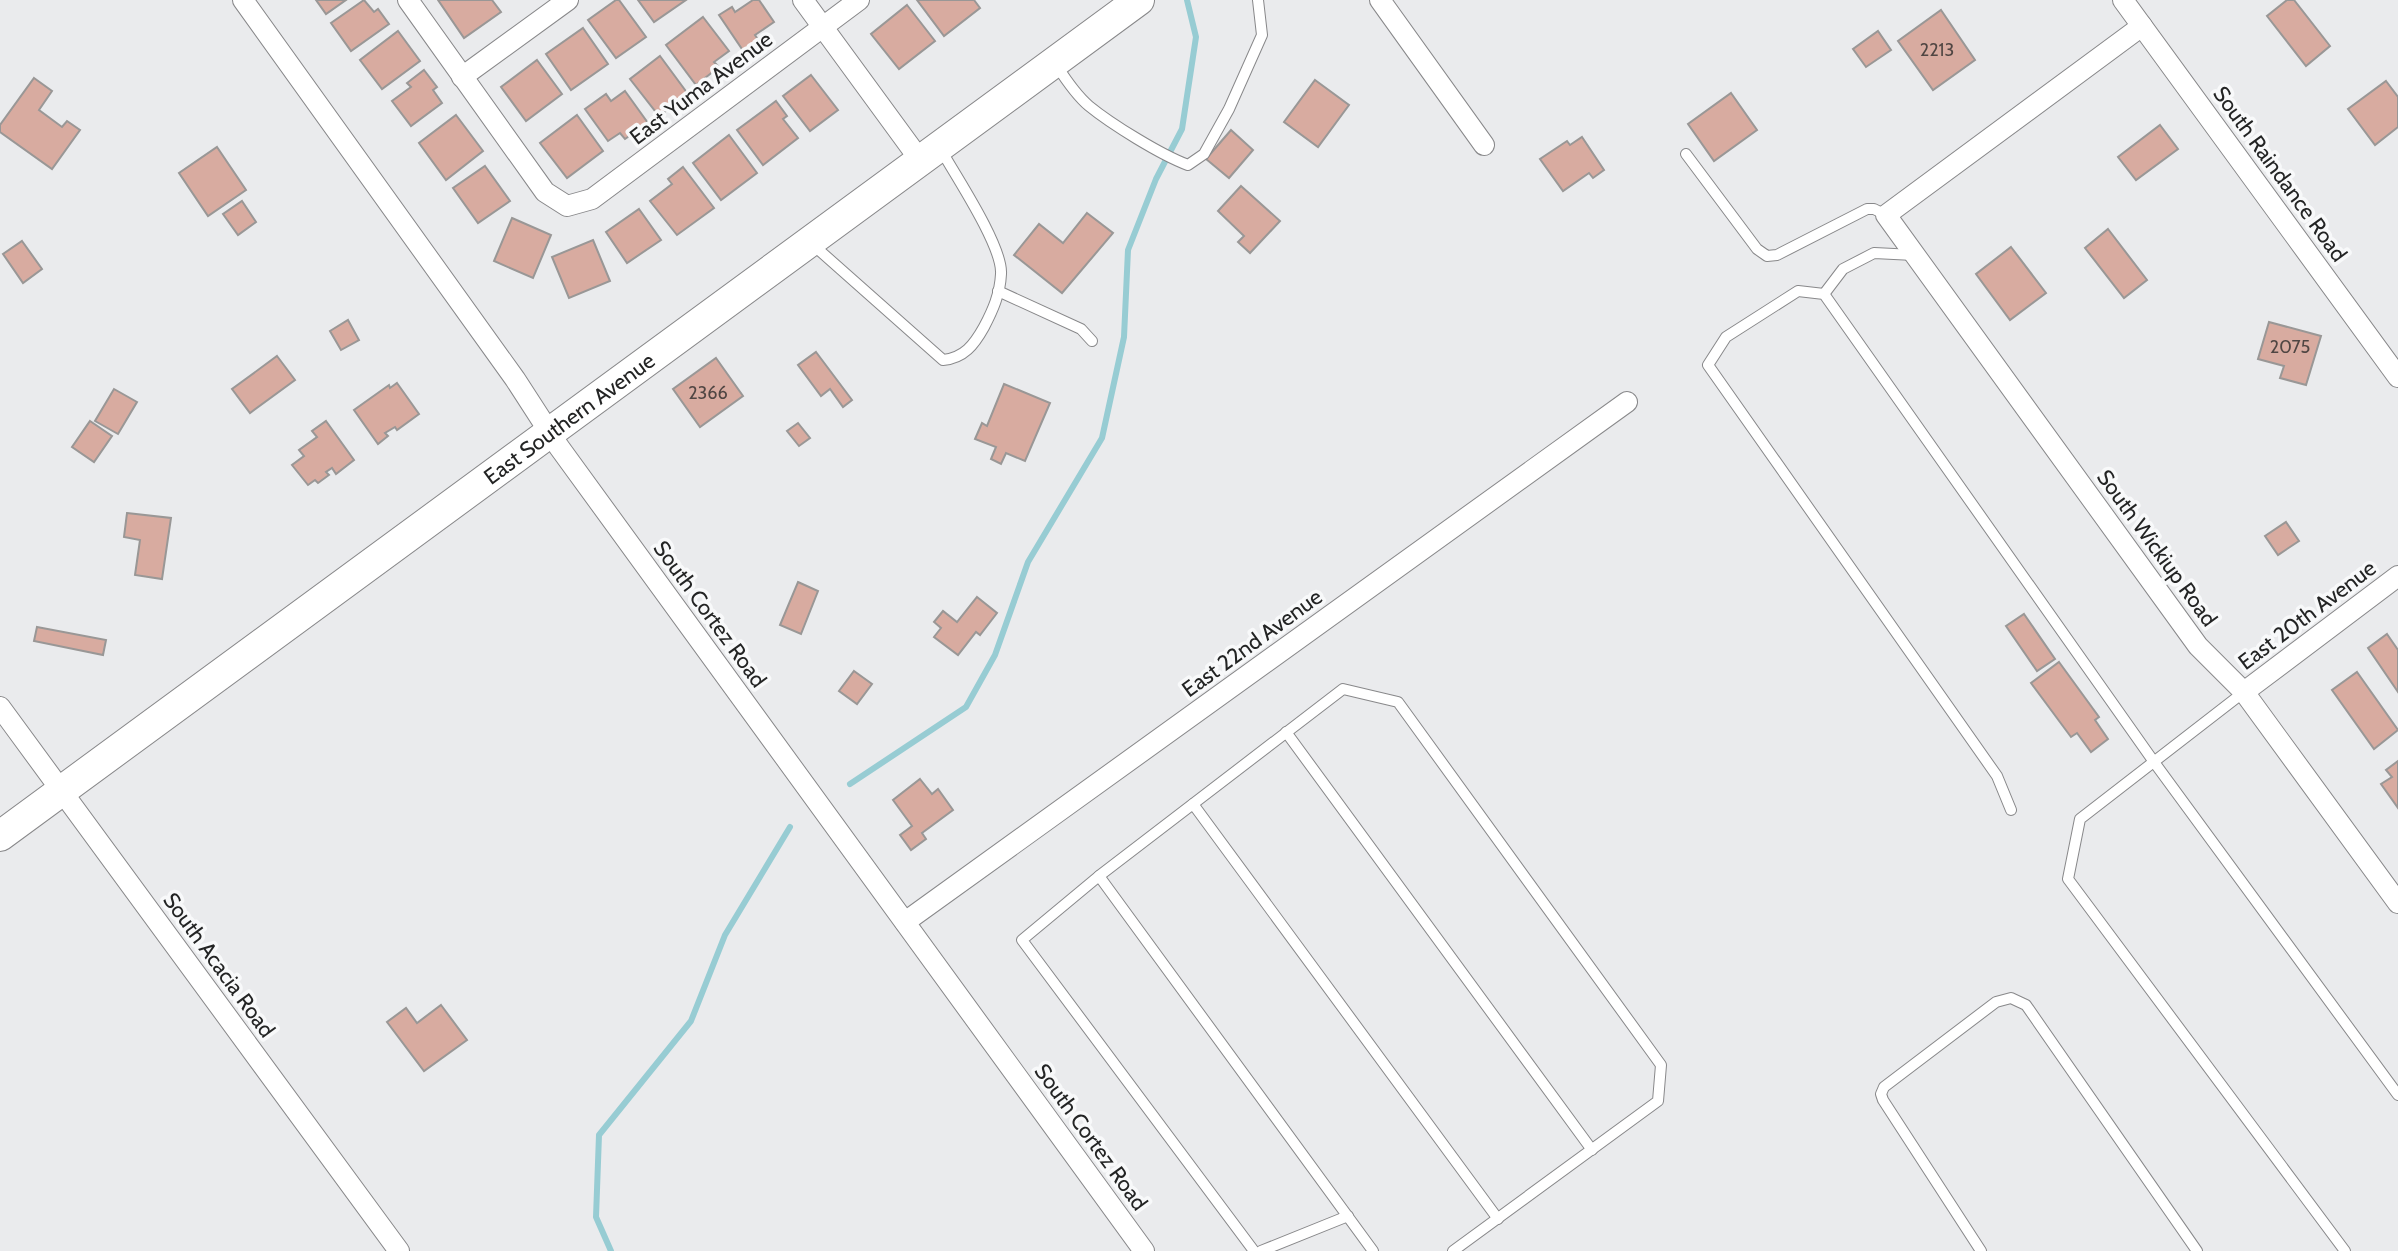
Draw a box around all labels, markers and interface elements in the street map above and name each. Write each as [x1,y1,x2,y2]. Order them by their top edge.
street label: East Yuma Avenue [624,26,778,150]
house number: 2213 [1920,39,1954,61]
street label: South Raindance Road [2207,81,2353,267]
house number: 2075 [2270,336,2310,358]
street label: East Southern Avenue [478,347,660,490]
house number: 2366 [688,382,728,404]
street label: South Wickiup Road [2091,464,2223,632]
street label: South Cortez Road [648,535,772,693]
street label: East 20th Avenue [2233,555,2381,675]
street label: East 22nd Avenue [1177,583,1327,703]
street label: South Acacia Road [157,887,281,1043]
street label: South Cortez Road [1029,1058,1153,1216]

